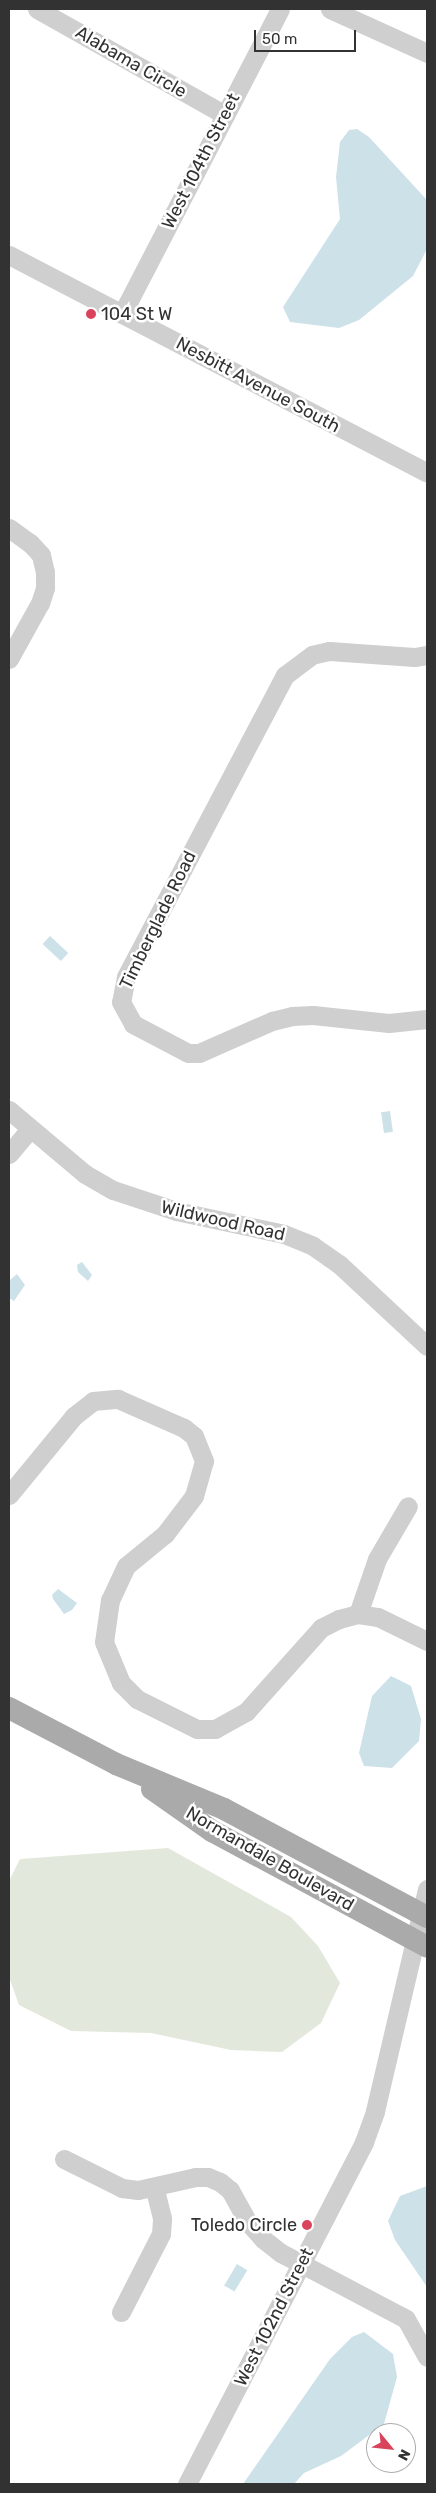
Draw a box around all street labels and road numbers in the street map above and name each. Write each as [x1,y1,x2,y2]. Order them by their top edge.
street label: Alabama Circle [72,21,190,103]
street label: West 104th Street [157,89,245,233]
street label: Nesbitt Avenue South [172,332,344,438]
street label: Timberglade Road [115,847,201,993]
street label: Wildwood Road [159,1196,287,1246]
street label: Normandale Boulevard [182,1802,358,1916]
street label: West 102nd Street [230,2244,318,2390]

